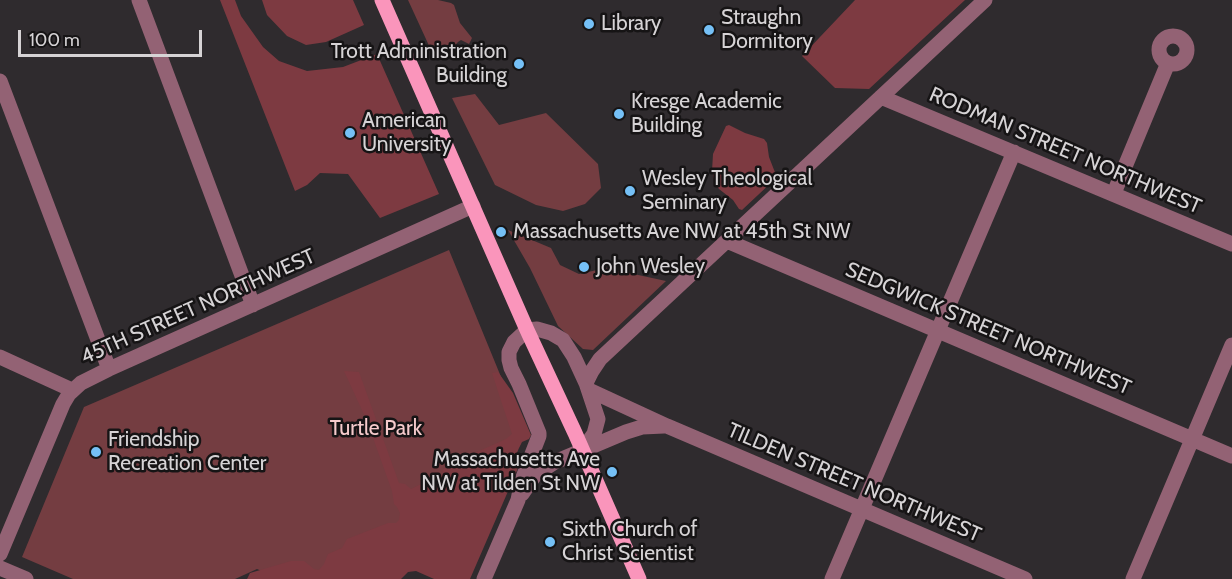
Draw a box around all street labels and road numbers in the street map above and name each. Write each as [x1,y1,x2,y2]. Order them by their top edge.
street label: RODMAN STREET NORTHWEST [925,82,1205,220]
street label: 45TH STREET NORTHWEST [77,244,319,370]
street label: SEDGWICK STREET NORTHWEST [841,257,1135,401]
street label: TILDEN STREET NORTHWEST [723,418,985,548]

